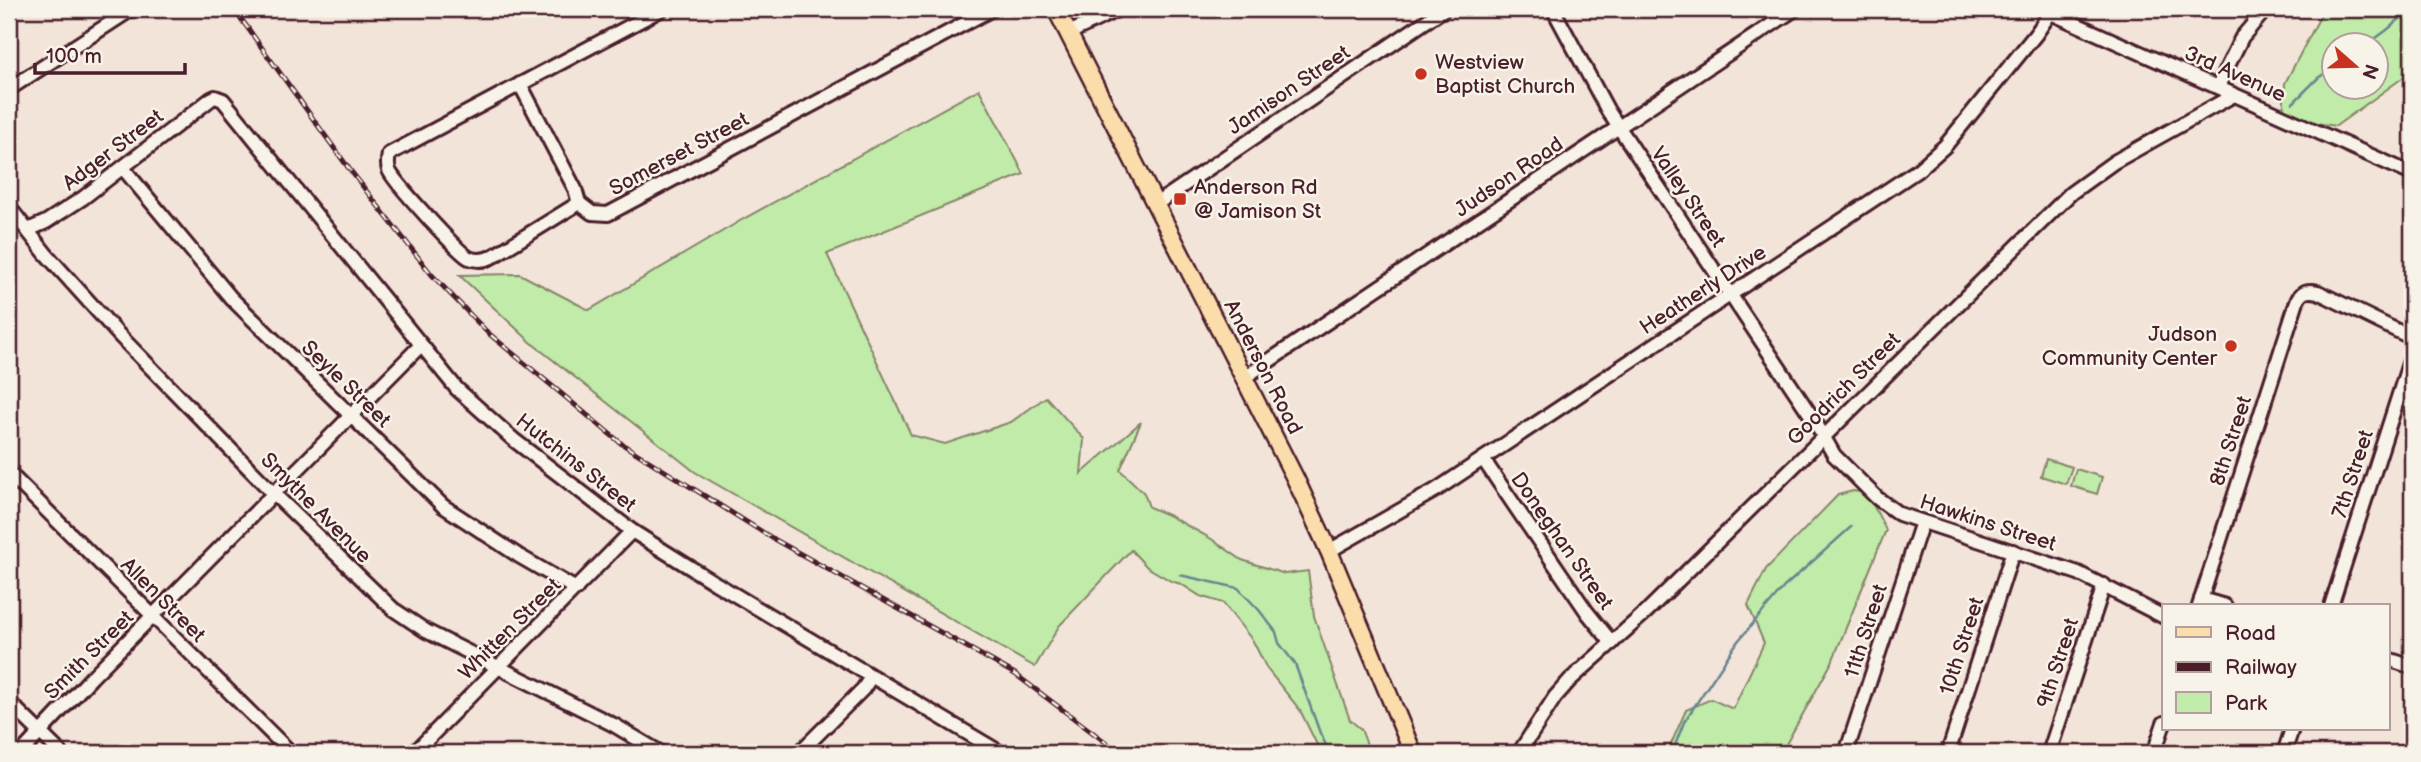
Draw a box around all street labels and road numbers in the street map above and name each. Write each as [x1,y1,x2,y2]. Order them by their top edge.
street label: Jamison Street [1223,40,1355,140]
street label: 3rd Avenue [2180,41,2290,107]
street label: Adger Street [58,104,169,196]
street label: Somerset Street [605,106,753,201]
street label: Judson Road [1450,132,1568,222]
street label: Valley Street [1645,142,1731,252]
street label: Heatherly Drive [1635,240,1771,340]
street label: Anderson Road [1218,296,1308,438]
street label: Goodrich Street [1782,327,1906,451]
street label: Seyle Street [296,335,396,433]
street label: 8th Street [2205,392,2257,489]
street label: Hutchins Street [511,408,642,518]
street label: 7th Street [2327,426,2379,521]
street label: Smythe Avenue [255,447,377,569]
street label: Doneghan Street [1505,468,1619,615]
street label: Hawkins Street [1917,489,2060,557]
street label: Allen Street [116,553,211,648]
street label: Whitten Street [454,572,567,685]
street label: 11th Street [1839,580,1893,681]
street label: 10th Street [1934,593,1990,698]
street label: Smith Street [39,605,139,705]
street label: 9th Street [2032,614,2084,711]

